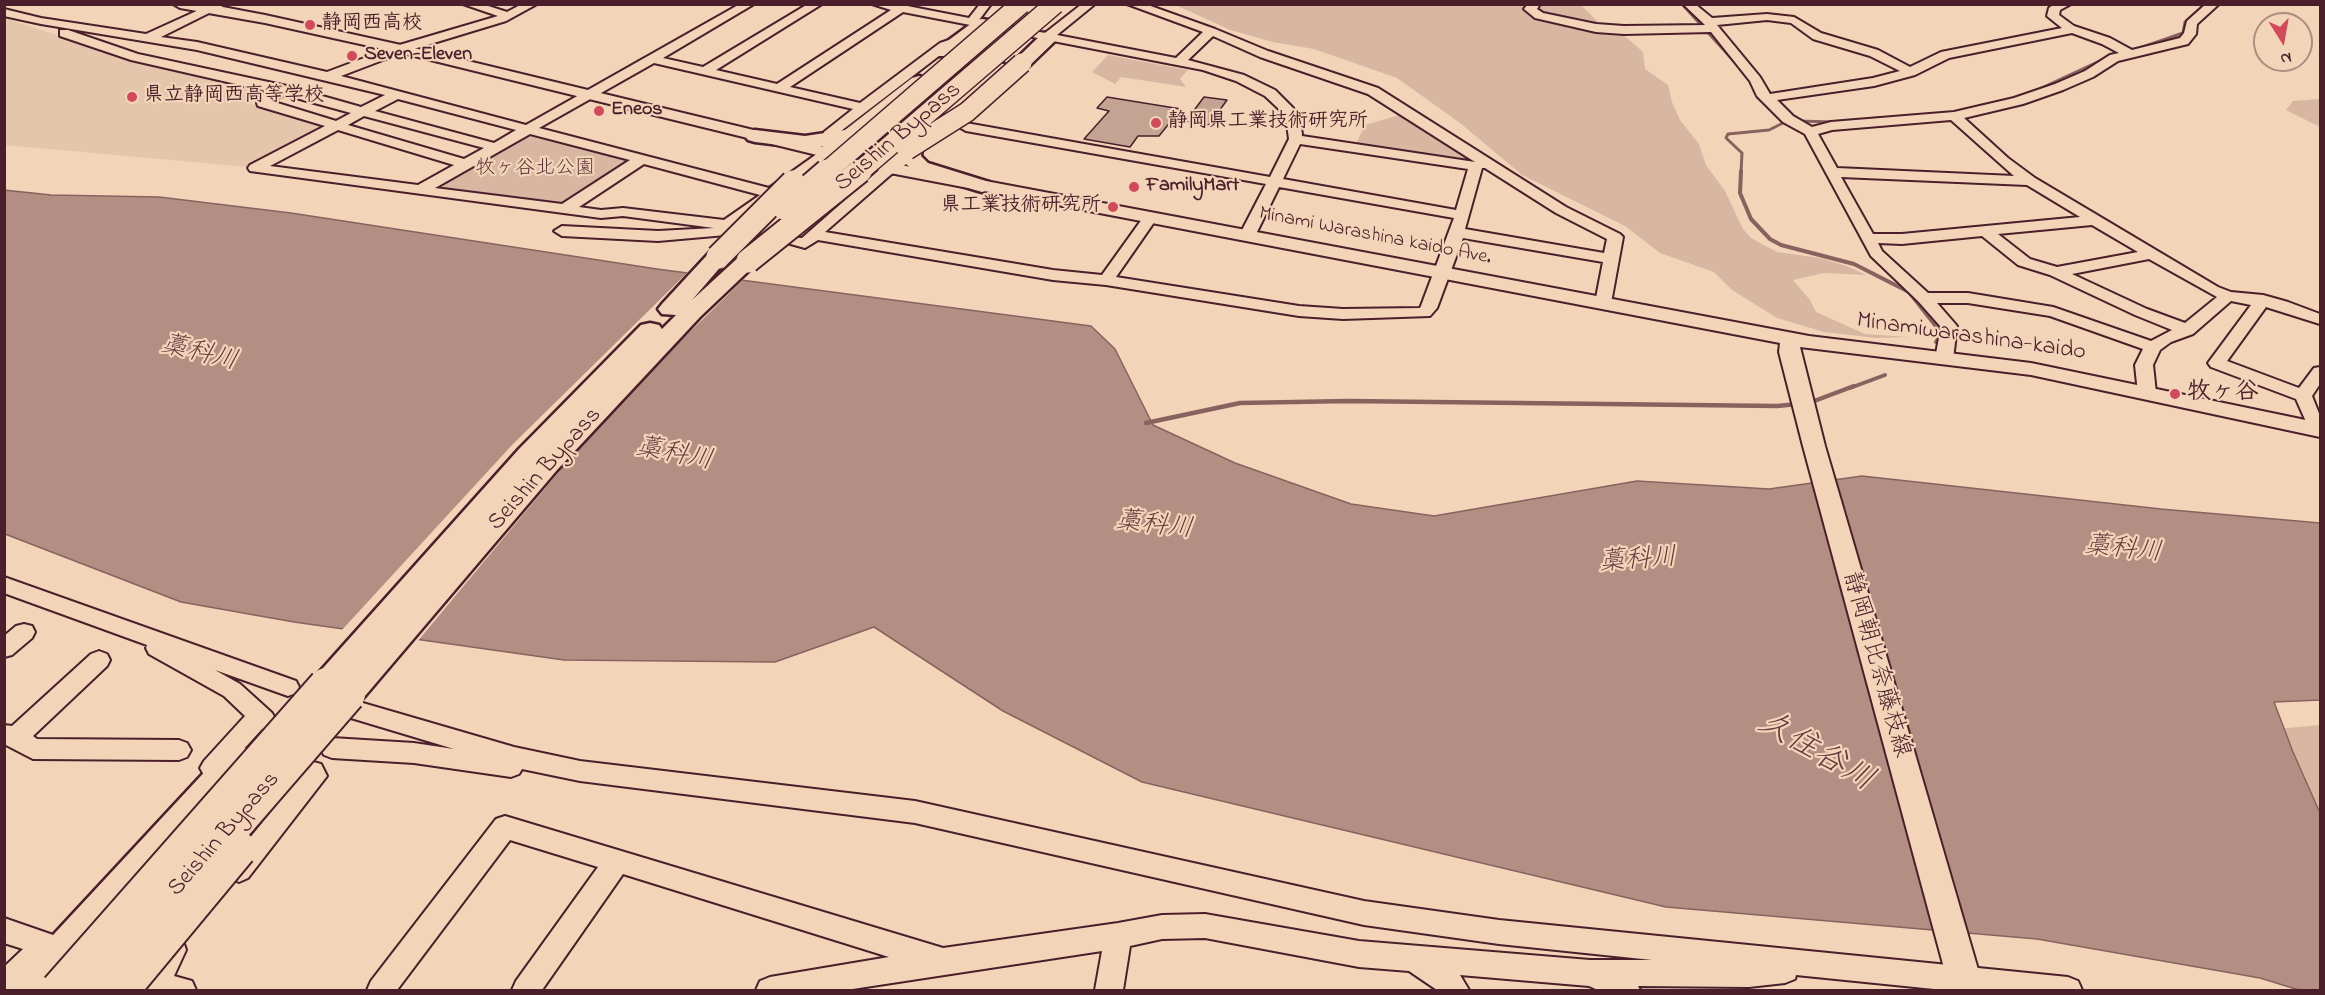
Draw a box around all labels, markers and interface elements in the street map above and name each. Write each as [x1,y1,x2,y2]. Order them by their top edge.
north arrow [2253,12,2313,72]
place label: 静岡西高校 [322,13,422,37]
marker: 静岡西高校 [303,18,317,32]
place label: Seven-Eleven [364,44,472,68]
text: N [2278,45,2294,71]
marker: Seven-Eleven [345,49,359,63]
street label: Seishin Bypass [830,77,968,199]
place label: 県立静岡西高等学校 [144,85,324,109]
marker: 県立静岡西高等学校 [125,90,139,104]
place label: Eneos [611,99,663,123]
marker: Eneos [592,104,606,118]
place label: 静岡県工業技術研究所 [1168,111,1368,135]
marker: 静岡県工業技術研究所 [1149,116,1163,130]
park label: 牧ヶ谷北公園 [475,158,595,182]
place label: FamilyMart [1146,175,1239,199]
marker: FamilyMart [1127,180,1141,194]
place label: 県工業技術研究所 [941,195,1101,219]
marker: 県工業技術研究所 [1106,200,1120,214]
street label: Minami Warashina kaido Ave. [1257,203,1493,271]
street label: Minamiwarashina-kaido [1855,308,2087,368]
water label: 藁科川 [157,330,241,380]
place label: 牧ヶ谷 [2187,380,2259,408]
marker: 牧ヶ谷 [2168,387,2182,401]
street label: Seishin Bypass [483,402,609,538]
water label: 藁科川 [633,433,715,479]
water label: 藁科川 [1113,507,1195,547]
water label: 藁科川 [2083,531,2163,571]
water label: 藁科川 [1598,544,1678,580]
street label: 静岡朝比奈藤枝線 [1835,569,1915,761]
water label: 久住谷川 [1750,705,1880,803]
street label: Seishin Bypass [163,767,287,903]

